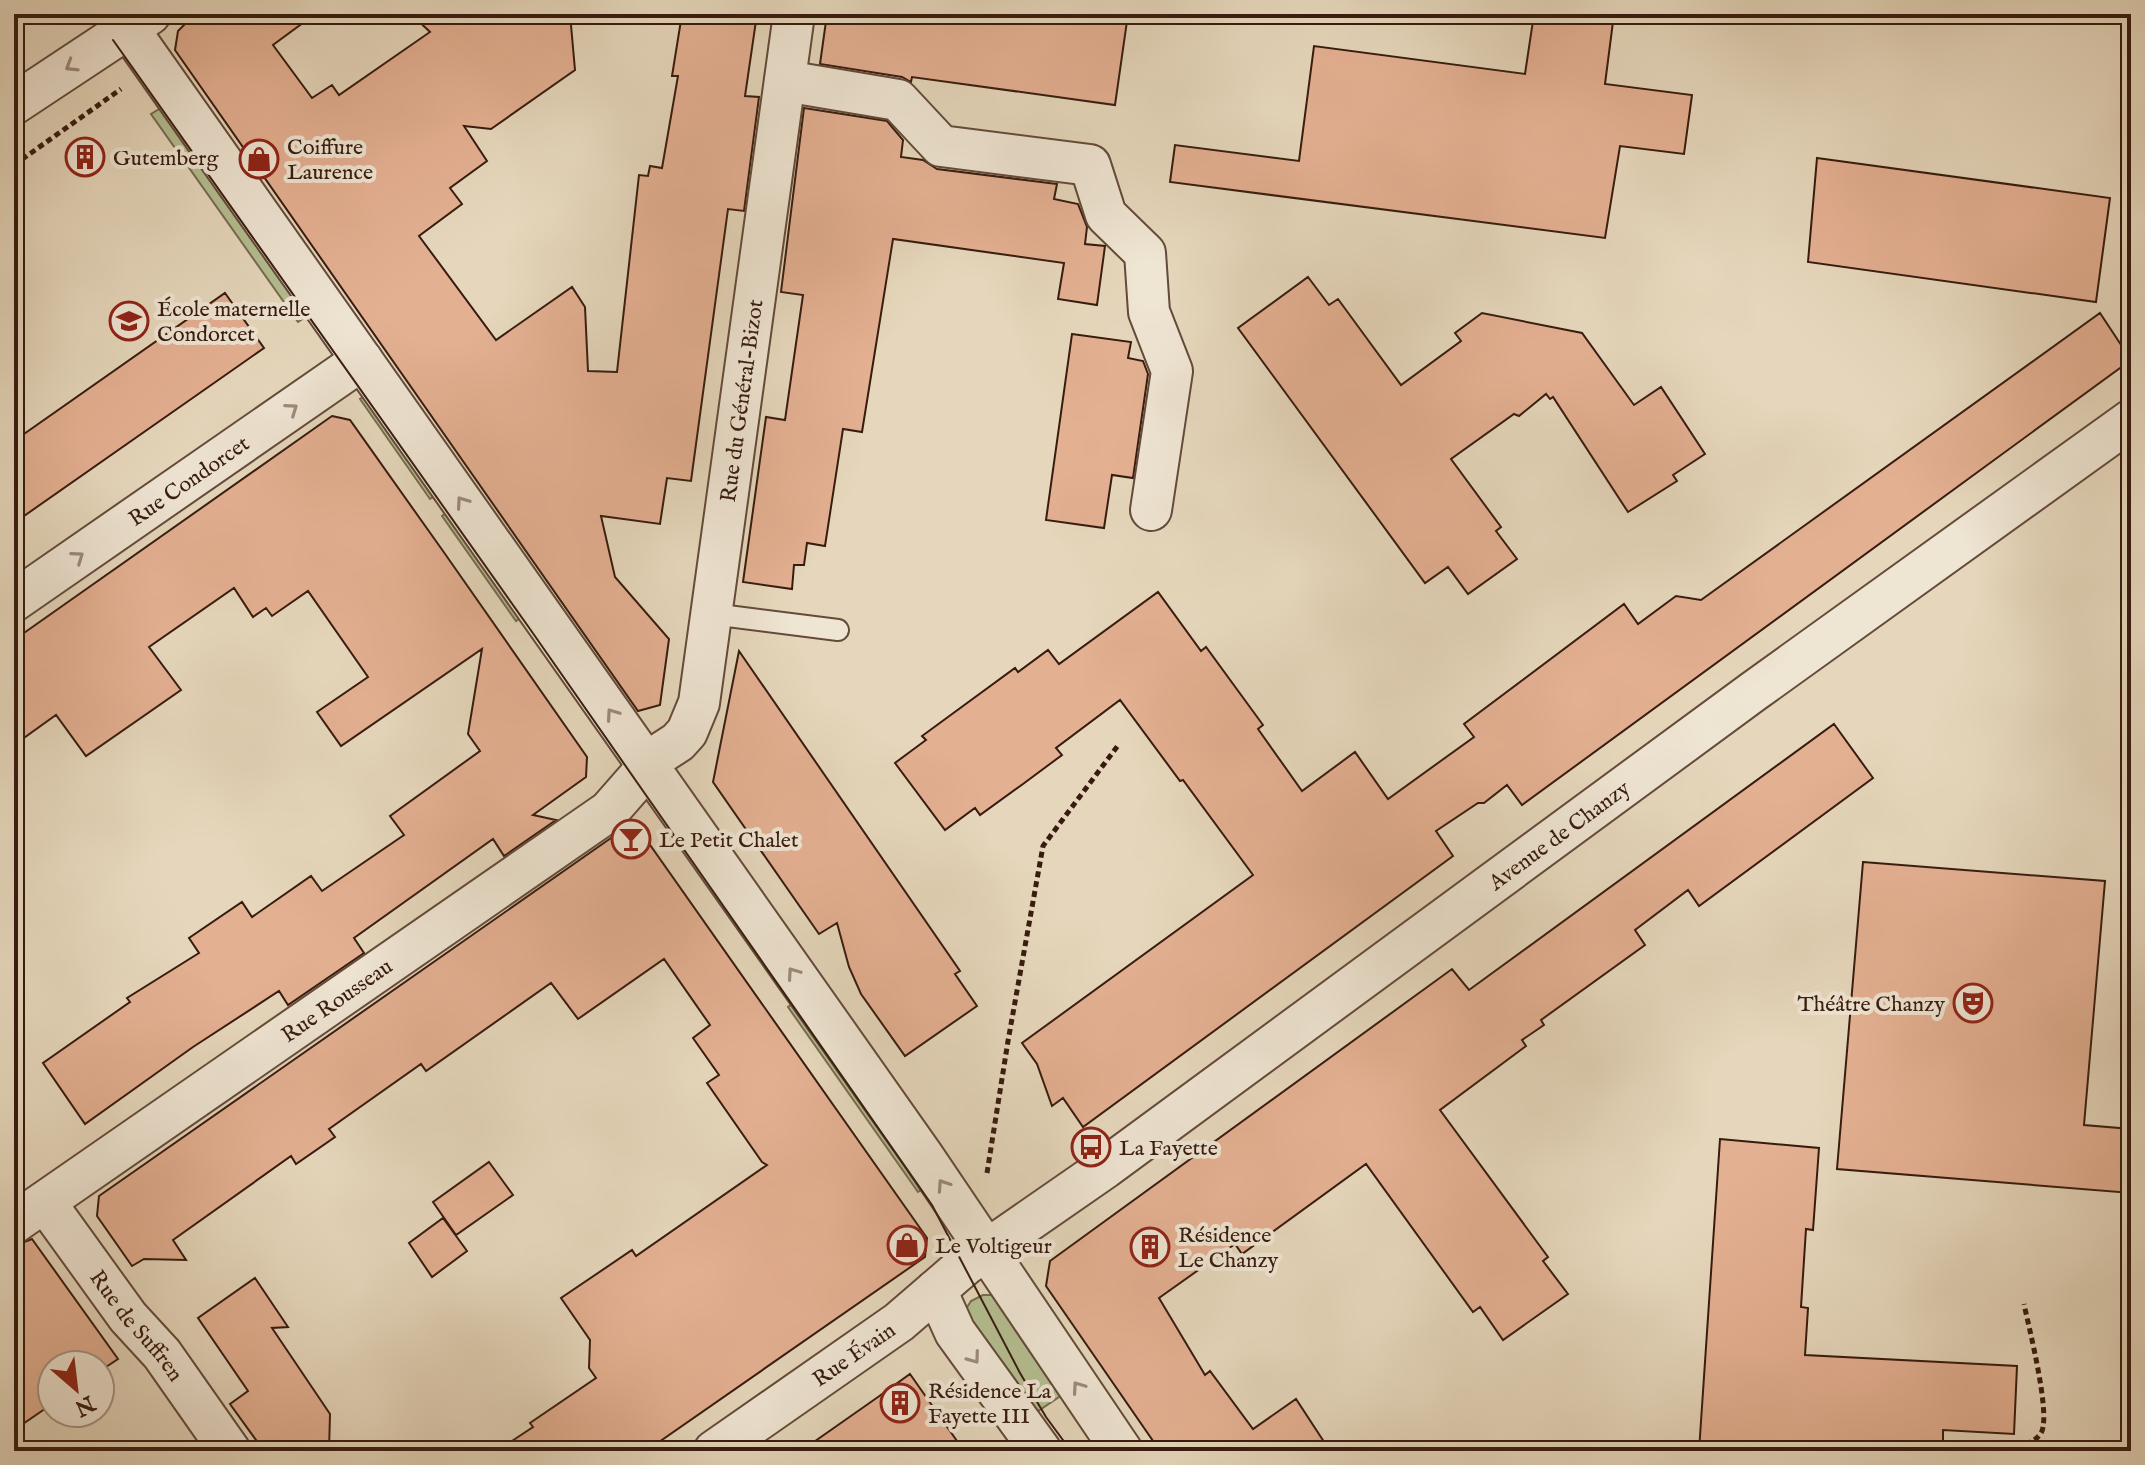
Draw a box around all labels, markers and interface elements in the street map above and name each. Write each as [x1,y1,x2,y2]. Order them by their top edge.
one-way arrow [65,57,80,72]
place label: Coiffure Laurence [287,134,373,187]
building icon: Gutemberg [64,136,106,178]
shop icon: Coiffure Laurence [238,138,280,180]
place label: Gutemberg [113,145,219,173]
place label: École maternelle Condorcet [157,296,310,349]
street label: Rue du Général-Bizot [715,297,771,504]
school or university icon: École maternelle Condorcet [108,300,150,342]
one-way arrow [283,404,297,419]
street label: Rue Condorcet [124,430,256,534]
one-way arrow [457,496,472,510]
one-way arrow [70,552,84,567]
one-way arrow [607,709,622,723]
street label: Avenue de Chanzy [1483,775,1636,898]
bar icon: Le Petit Chalet [610,818,652,860]
place label: Le Petit Chalet [659,827,799,855]
street label: Rue Rousseau [276,953,399,1050]
one-way arrow [788,967,803,981]
theatre icon: Théâtre Chanzy [1952,982,1994,1024]
place label: Théâtre Chanzy [1797,991,1945,1019]
bus stop icon: La Fayette [1070,1126,1112,1168]
place label: La Fayette [1119,1135,1218,1163]
one-way arrow [938,1180,953,1194]
place label: Résidence Le Chanzy [1178,1222,1279,1275]
shop icon: Le Voltigeur [886,1224,928,1266]
building icon: Résidence Le Chanzy [1129,1226,1171,1268]
place label: Le Voltigeur [935,1233,1052,1261]
street label: Rue de Suffren [83,1265,189,1388]
street label: Rue Évain [808,1317,902,1394]
north arrow [36,1349,116,1429]
one-way arrow [964,1349,979,1364]
place label: Résidence La Fayette III [928,1378,1052,1431]
one-way arrow [1073,1381,1088,1395]
building icon: Résidence La Fayette III [879,1382,921,1424]
text: N [69,1388,100,1422]

